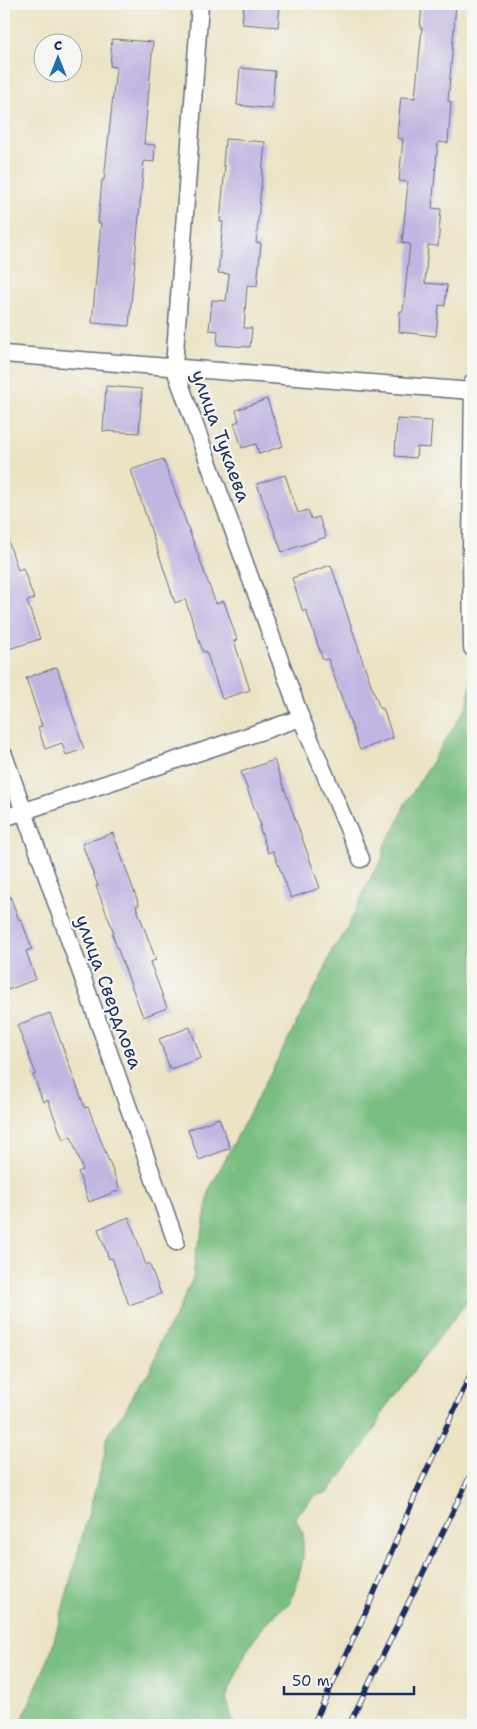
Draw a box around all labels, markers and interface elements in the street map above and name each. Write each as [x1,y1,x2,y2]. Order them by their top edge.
north arrow [32,32,82,82]
text: С [54,36,62,54]
street label: улица Тукаева [186,367,257,506]
street label: улица Свердлова [70,912,149,1073]
scale bar [284,1664,414,1696]
text: 50 m [292,1671,330,1691]

